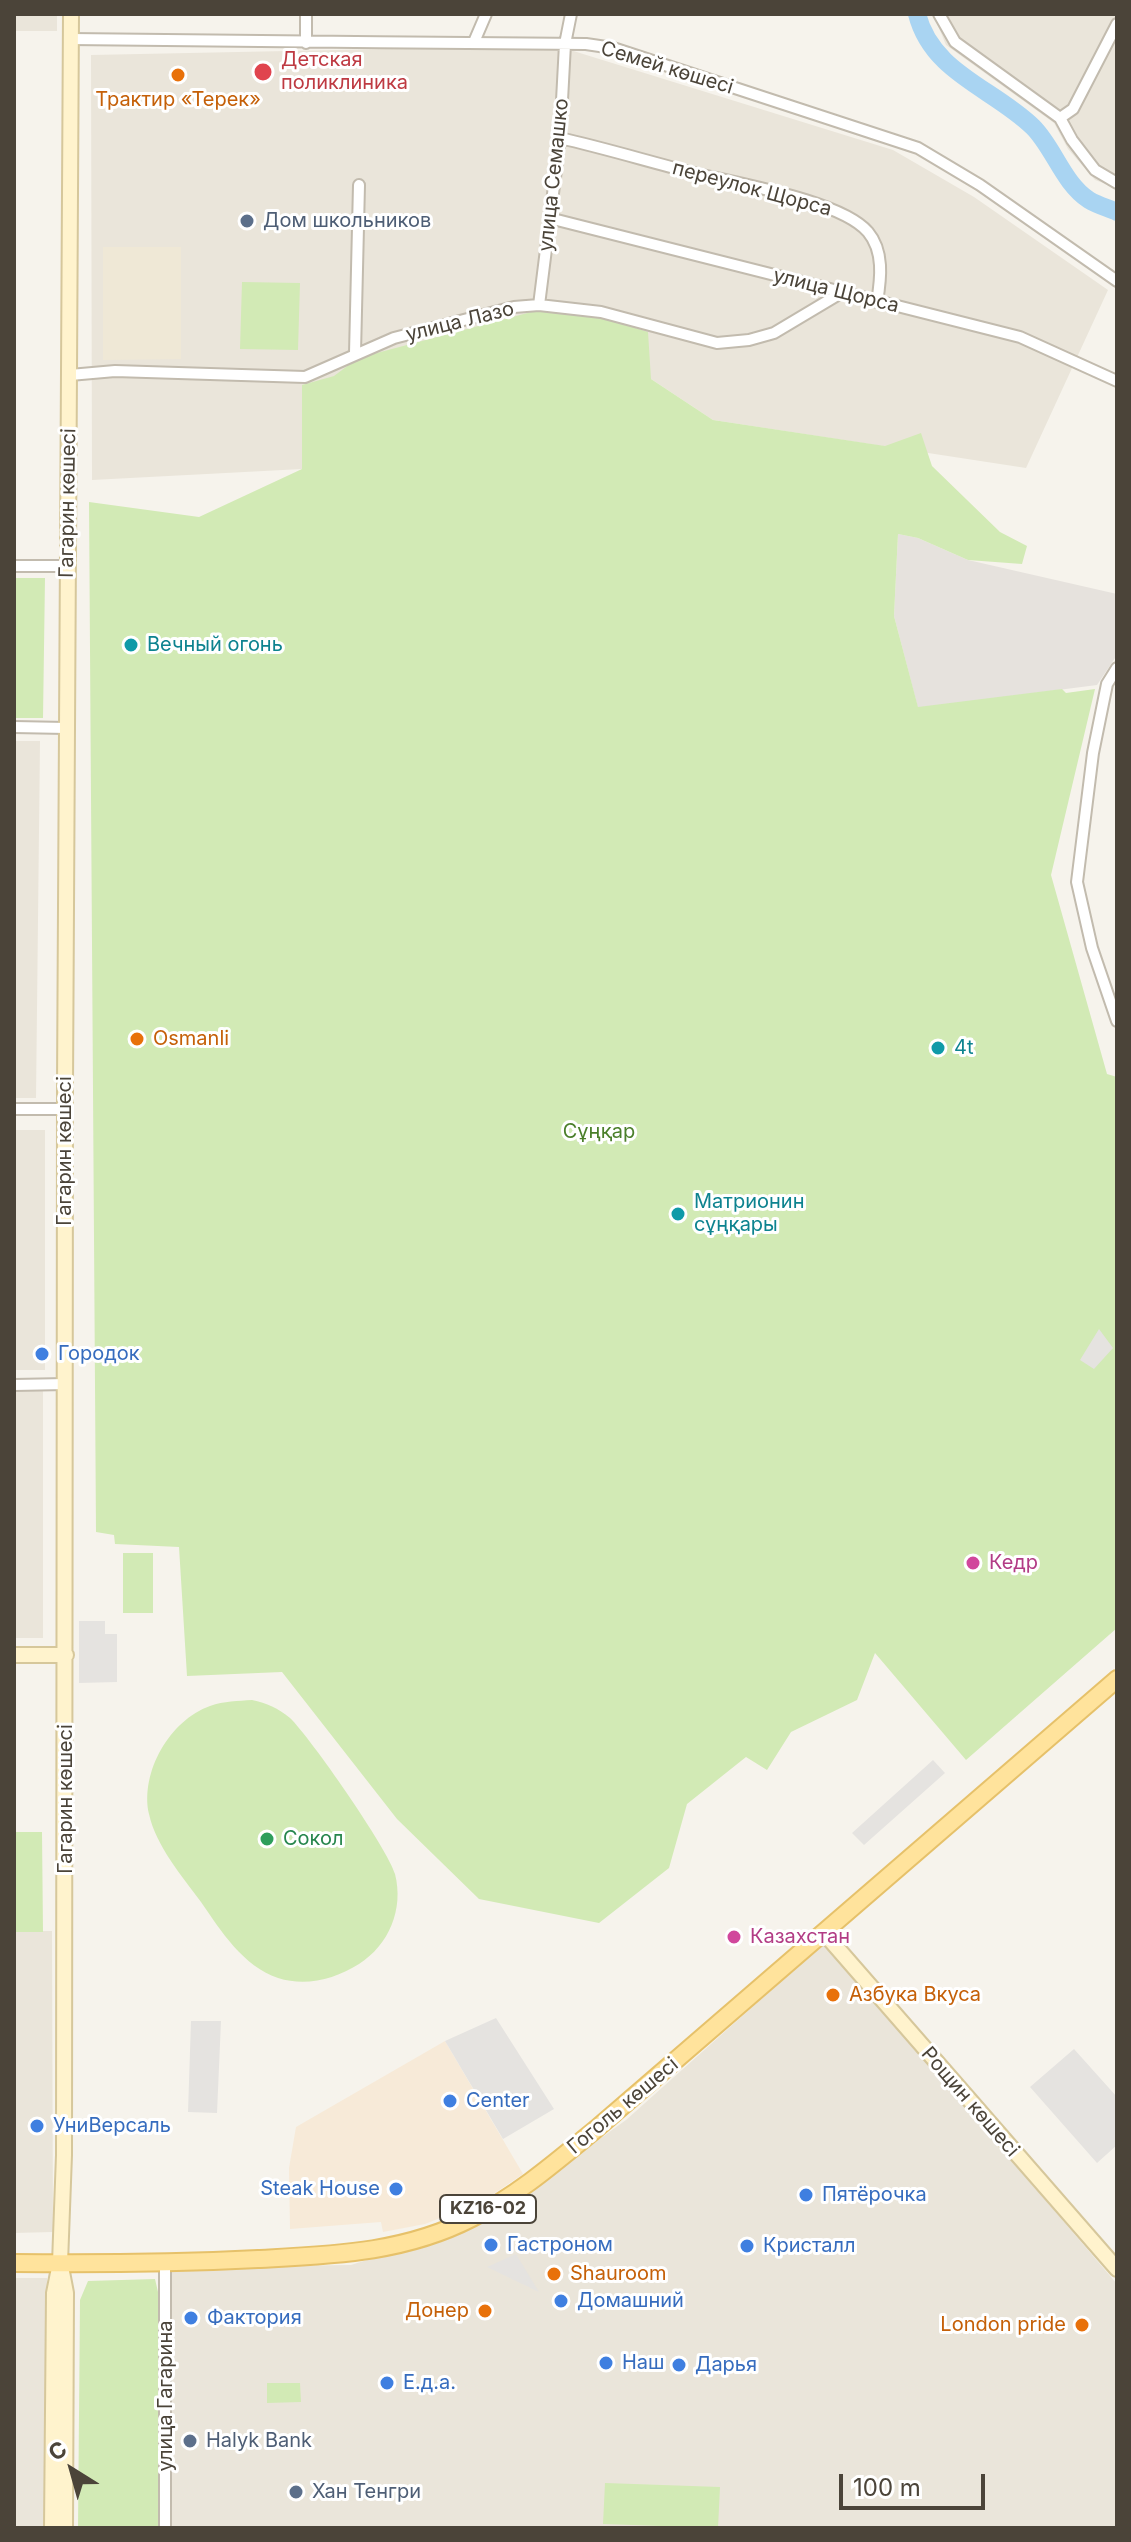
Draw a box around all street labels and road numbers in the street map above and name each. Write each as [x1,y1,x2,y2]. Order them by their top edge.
street label: Семей көшесі [598,36,736,100]
street label: улица Семашко [534,97,574,253]
street label: переулок Щорса [670,156,834,222]
street label: улица Щорса [771,264,901,318]
street label: улица Лазо [403,297,517,347]
street label: Гагарин көшесі [55,428,81,578]
street label: Гагарин көшесі [53,1076,77,1226]
street label: Гагарин көшесі [54,1724,78,1874]
street label: Рощин көшесі [916,2042,1024,2162]
street label: Гоголь көшесі [563,2053,683,2159]
road number: KZ16-02 [440,2195,536,2223]
street label: улица Гагарина [154,2321,178,2471]

